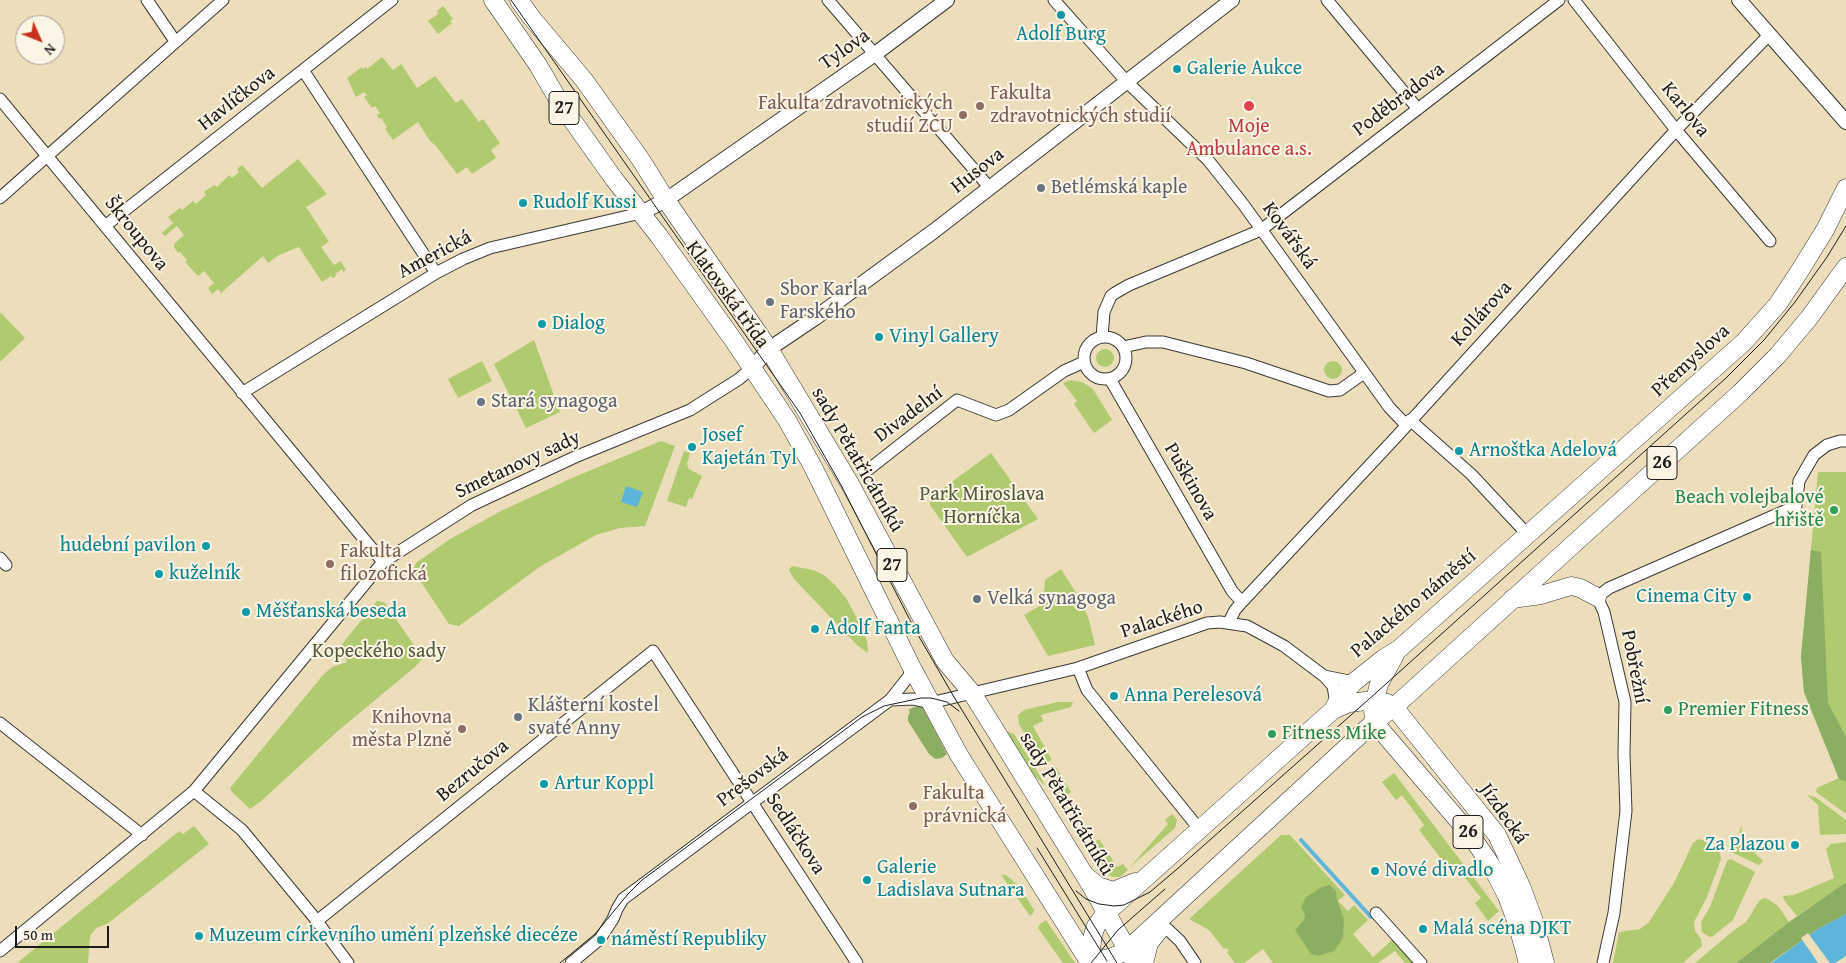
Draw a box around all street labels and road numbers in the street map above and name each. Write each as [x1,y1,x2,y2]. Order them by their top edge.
street label: Tylova [815,24,875,76]
street label: Poděbradova [1349,58,1449,142]
street label: Havlíčkova [194,62,280,136]
street label: Karlova [1656,78,1714,142]
road number: 27 [549,92,579,125]
street label: Husova [947,143,1009,199]
street label: Škroupova [99,192,173,276]
street label: Kovářská [1257,198,1321,274]
street label: Americká [394,226,476,284]
street label: Klatovská třída [680,237,774,353]
street label: Kollárova [1446,276,1518,352]
street label: Přemyslova [1647,320,1735,402]
street label: Divadelní [870,382,948,448]
street label: sady Pětatřicátníků [806,383,908,537]
street label: Smetanovy sady [452,426,584,504]
street label: Puškinova [1158,439,1222,525]
road number: 26 [1647,446,1677,479]
street label: Palackého náměstí [1346,545,1482,663]
road number: 27 [877,548,907,582]
street label: Palackého [1118,595,1206,645]
street label: Pobřežní [1615,628,1653,706]
street label: sady Pětatřicátníků [1014,728,1118,880]
street label: Bezručova [432,735,514,807]
street label: Prešovská [713,743,793,813]
street label: Jízdecká [1473,779,1533,849]
street label: Sedláčkova [760,789,830,879]
road number: 26 [1453,816,1483,849]

